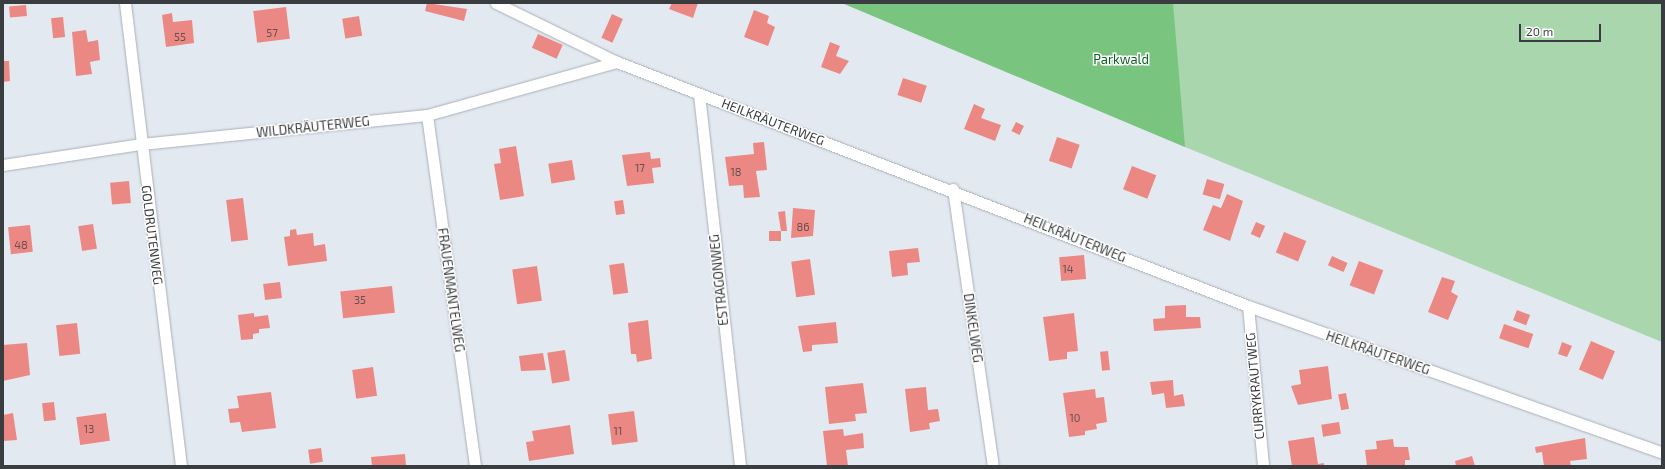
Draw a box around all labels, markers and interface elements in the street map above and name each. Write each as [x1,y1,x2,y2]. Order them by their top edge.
scale bar [1521,16,1603,42]
text: 20 m [1526,24,1553,38]
house number: 57 [266,26,278,40]
house number: 55 [174,30,186,44]
park label: Parkwald [1093,51,1149,67]
street label: HEILKRÄUTERWEG [719,95,827,149]
street label: WILDKRÄUTERWEG [255,113,371,141]
house number: 17 [635,161,645,175]
house number: 18 [730,165,742,179]
street label: GOLDRUTENWEG [138,184,166,286]
street label: HEILKRÄUTERWEG [1022,210,1128,266]
house number: 86 [797,220,809,234]
street label: FRAUENMANTELWEG [435,227,467,353]
street label: ESTRAGONWEG [706,233,732,327]
house number: 48 [14,238,28,252]
house number: 14 [1062,262,1074,276]
street label: DINKELWEG [960,292,986,364]
house number: 35 [354,293,366,307]
street label: HEILKRÄUTERWEG [1324,328,1432,378]
street label: CURRYKRAUTWEG [1243,332,1267,440]
house number: 10 [1069,411,1081,425]
house number: 13 [84,422,94,436]
house number: 11 [614,424,622,438]

